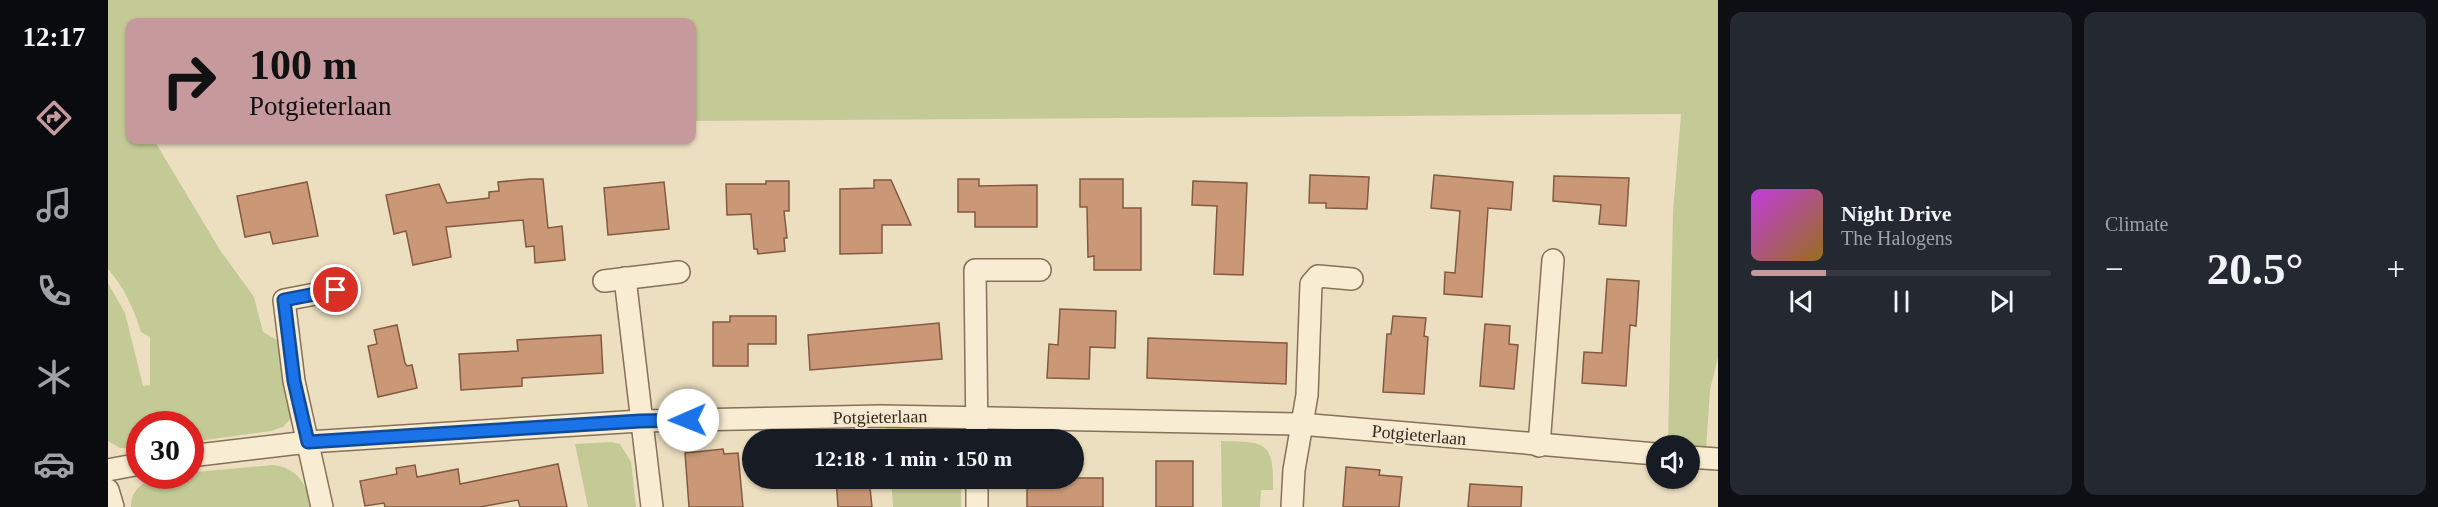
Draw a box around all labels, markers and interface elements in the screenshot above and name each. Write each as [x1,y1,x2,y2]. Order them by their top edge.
text: 12:17 [23,22,86,52]
icon: right [150,42,228,120]
text: 100 m [249,42,358,88]
text: Potgieterlaan [249,91,391,121]
icon: directions [33,97,75,139]
icon: music [33,184,75,226]
text: Night Drive [1841,201,1952,226]
text: Climate [2105,213,2168,235]
text: The Halogens [1841,227,1953,249]
text: 20.5° [2207,244,2303,294]
text: − [2105,251,2124,287]
text: + [2386,251,2405,287]
pin [310,264,361,315]
icon: phone [33,270,75,312]
icon: arrive [319,273,352,306]
icon: previous [1785,285,1818,318]
icon: pause [1885,285,1918,318]
icon: next [1985,285,2018,318]
icon: climate [33,356,75,398]
position arrow [656,388,720,452]
street label: Potgieterlaan [832,406,928,428]
speed limit sign: 30 [126,411,204,489]
street label: Potgieterlaan [1371,421,1467,449]
map controls [1646,435,1700,489]
button: sound [1646,435,1700,489]
icon: car [33,443,75,485]
text: 12:18 · 1 min · 150 m [814,446,1012,471]

